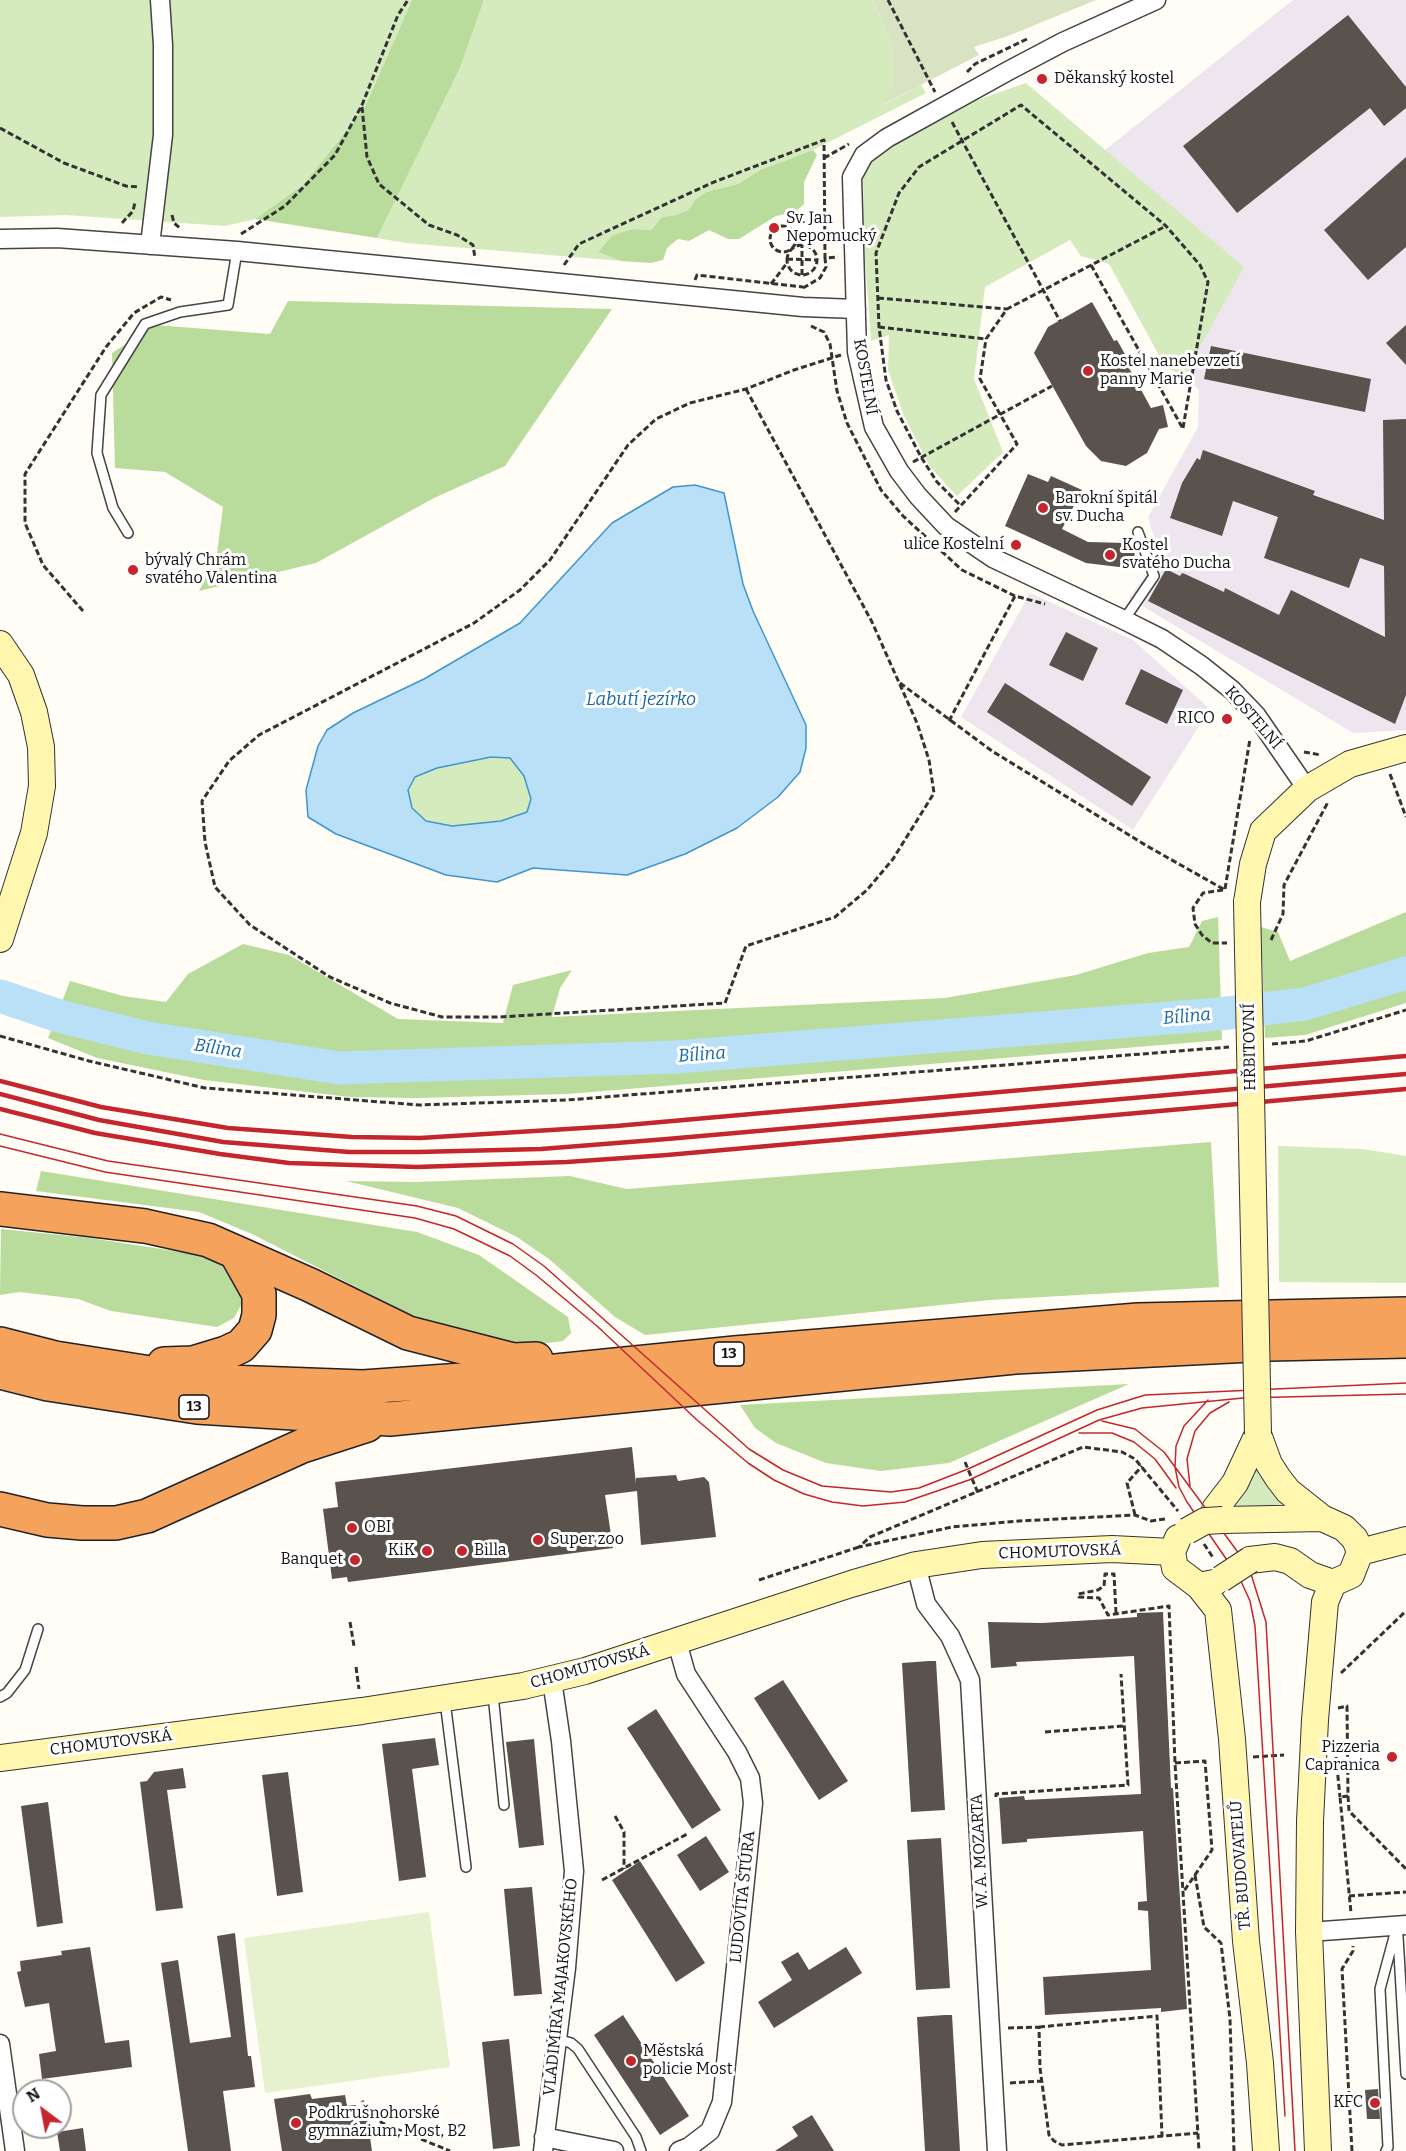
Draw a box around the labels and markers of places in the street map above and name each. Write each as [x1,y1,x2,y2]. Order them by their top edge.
place label: Děkanský kostel [1054,69,1174,89]
marker: Děkanský kostel [1035,72,1049,86]
place label: Sv. Jan Nepomucký [786,209,876,247]
marker: Sv. Jan Nepomucký [767,221,781,235]
place label: Kostel nanebevzetí panny Marie [1100,352,1240,390]
marker: Kostel nanebevzetí panny Marie [1081,364,1095,378]
place label: Barokní špitál sv. Ducha [1055,489,1158,527]
marker: Barokní špitál sv. Ducha [1036,501,1050,515]
place label: ulice Kostelní [904,535,1004,555]
place label: Kostel svatého Ducha [1122,536,1231,574]
marker: ulice Kostelní [1009,538,1023,552]
marker: Kostel svatého Ducha [1103,548,1117,562]
place label: bývalý Chrám svatého Valentina [145,551,277,589]
marker: bývalý Chrám svatého Valentina [126,563,140,577]
place label: RICO [1177,709,1215,729]
marker: RICO [1220,712,1234,726]
place label: OBI [364,1518,391,1538]
marker: OBI [345,1521,359,1535]
place label: Super zoo [550,1530,624,1550]
marker: Super zoo [531,1533,545,1547]
place label: KiK [388,1541,415,1561]
place label: Billa [474,1541,507,1561]
marker: KiK [420,1544,434,1558]
marker: Billa [455,1544,469,1558]
place label: Banquet [280,1550,343,1570]
marker: Banquet [348,1553,362,1567]
place label: Pizzeria Capranica [1305,1738,1380,1776]
marker: Pizzeria Capranica [1385,1750,1399,1764]
place label: Městská policie Most [643,2042,732,2080]
marker: Městská policie Most [624,2054,638,2068]
place label: KFC [1333,2093,1363,2113]
marker: KFC [1368,2096,1382,2110]
place label: Podkrušnohorské gymnázium, Most, B2 [308,2104,466,2142]
marker: Podkrušnohorské gymnázium, Most, B2 [289,2116,303,2130]

